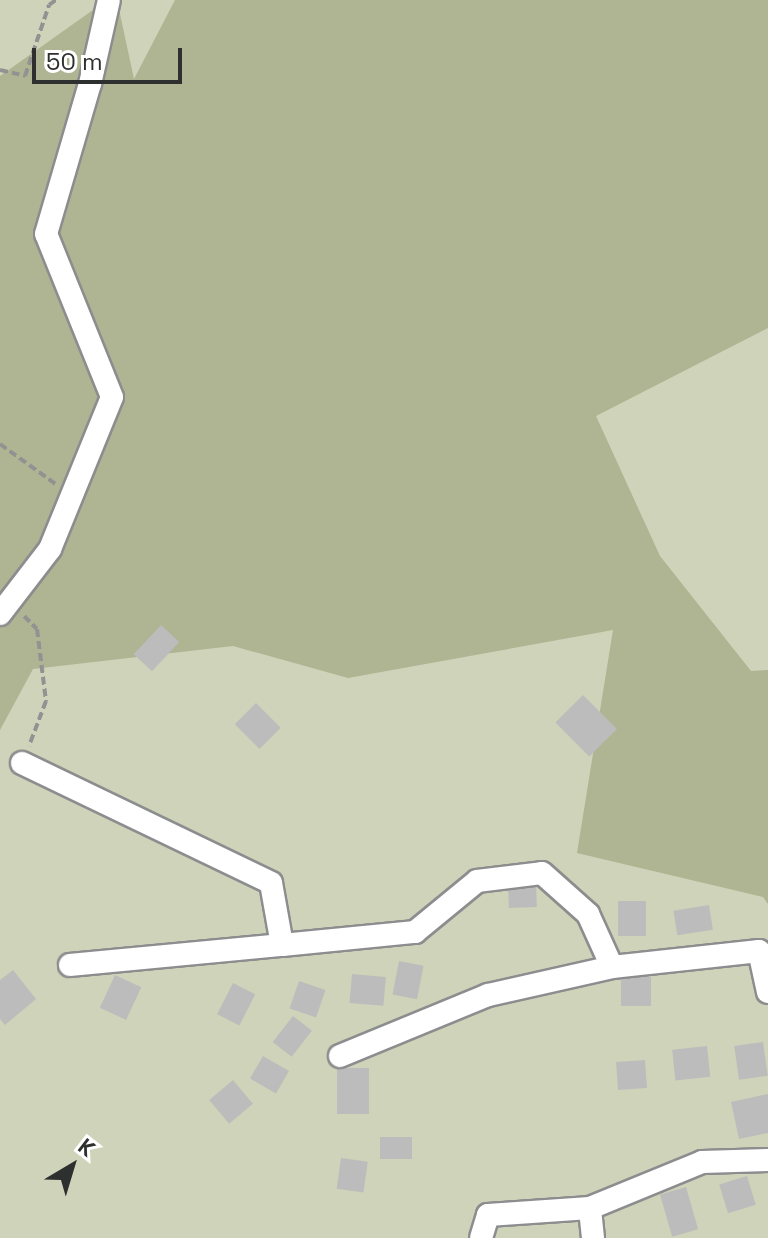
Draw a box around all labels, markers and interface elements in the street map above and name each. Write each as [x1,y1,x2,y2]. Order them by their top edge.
scale bar [36,32,186,82]
text: 50 m [46,46,103,77]
north arrow [32,1126,112,1206]
text: K [73,1132,101,1162]

